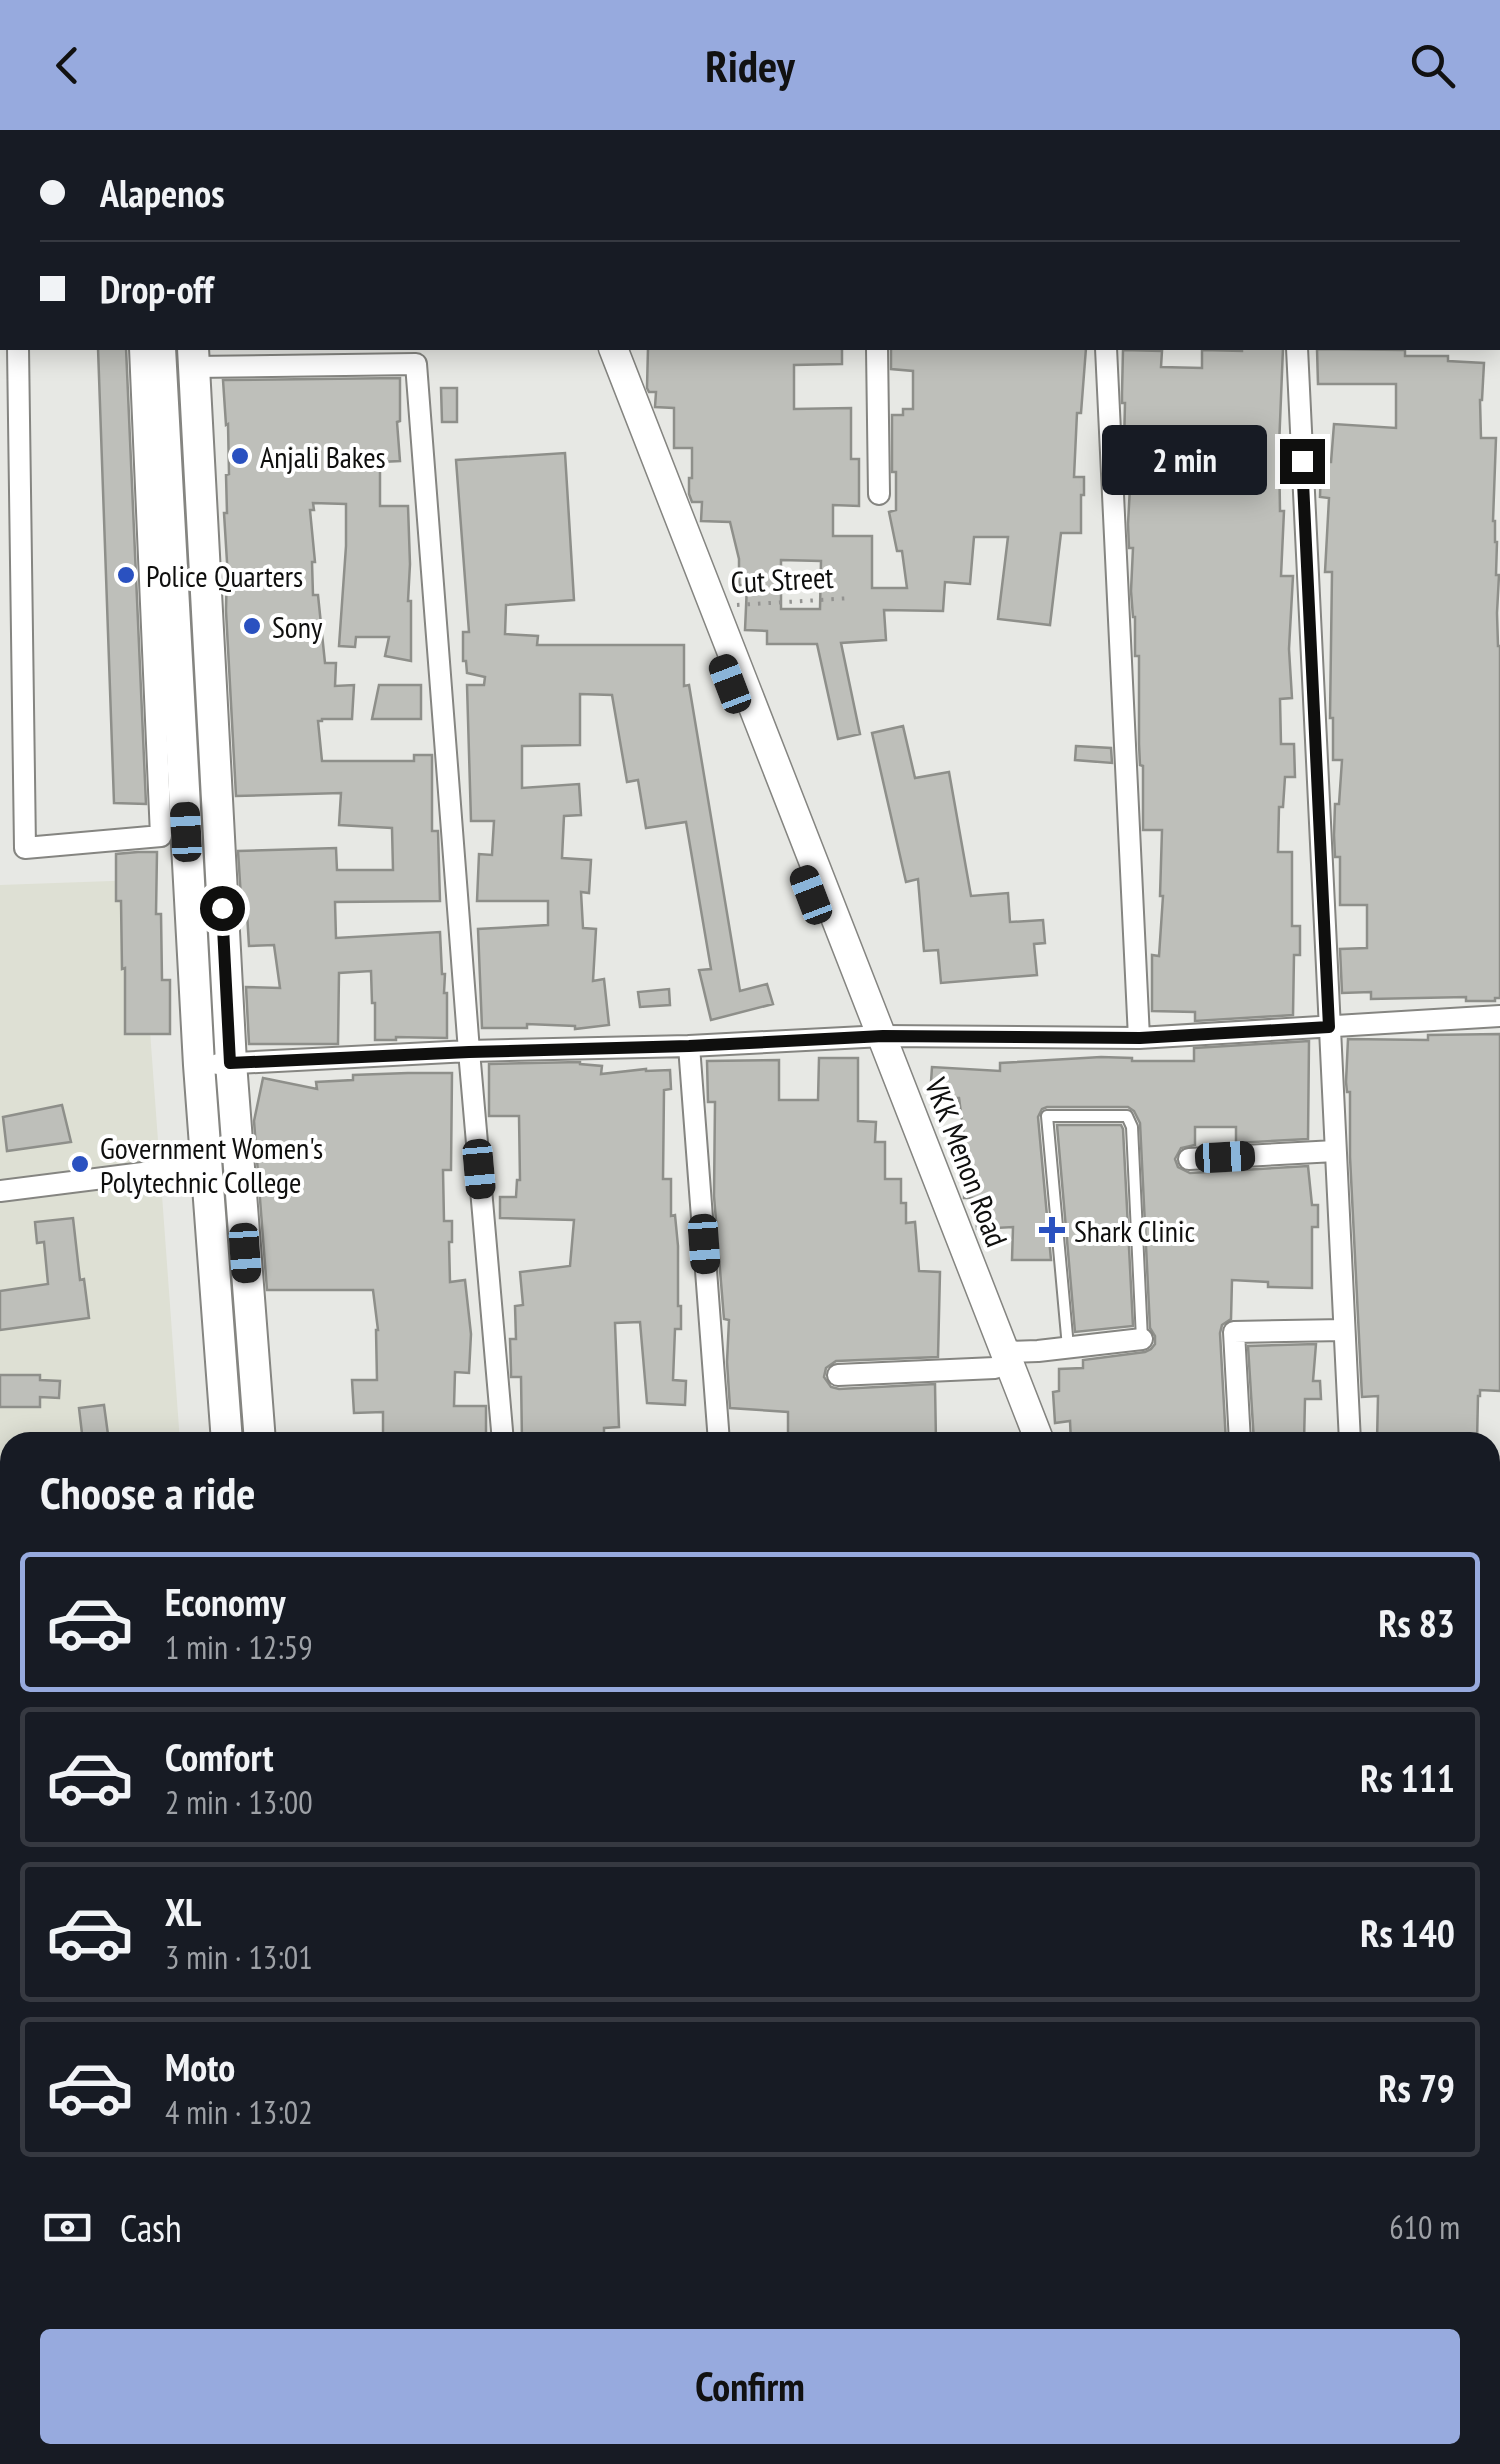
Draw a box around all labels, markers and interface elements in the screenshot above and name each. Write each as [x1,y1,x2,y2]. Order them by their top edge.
text: Ridey [705,36,795,94]
icon: back [40,38,95,93]
icon: search [1405,38,1460,93]
text: Alapenos [100,168,225,217]
text: Drop-off [100,264,214,313]
callout: 2 min [1102,426,1267,496]
place label: Anjali Bakes [260,437,386,476]
text: 2 min [1152,439,1217,481]
route end [1280,439,1325,484]
marker: Anjali Bakes [229,445,251,467]
place label: Police Quarters [146,556,303,595]
street label: Cut Street [730,557,835,601]
marker: Police Quarters [115,564,137,586]
place label: Sony [272,607,323,646]
marker: Sony [241,615,263,637]
car [705,651,755,717]
car [169,801,203,863]
car [786,862,836,928]
route start [200,886,245,931]
street label: VKK Menon Road [917,1071,1017,1252]
place label: Government Women's Polytechnic College [100,1128,323,1201]
car [461,1138,497,1200]
car [1194,1140,1256,1174]
marker: Government Women's Polytechnic College [69,1153,91,1175]
place label: Shark Clinic [1074,1211,1195,1250]
car [687,1213,721,1275]
marker: Shark Clinic [1039,1217,1065,1243]
car [228,1222,262,1284]
text: Choose a ride [40,1463,255,1521]
icon: car [45,1577,135,1667]
text: Economy [165,1577,285,1626]
text: Rs 83 [1378,1598,1455,1647]
text: 1 min · 12:59 [165,1626,313,1668]
icon: car [45,1732,135,1822]
text: Comfort [165,1732,274,1781]
text: Rs 111 [1360,1753,1455,1802]
text: 2 min · 13:00 [165,1781,313,1823]
icon: car [45,1887,135,1977]
text: XL [165,1887,201,1936]
text: Rs 140 [1360,1908,1455,1957]
text: 3 min · 13:01 [165,1936,313,1978]
icon: car [45,2042,135,2132]
text: Moto [165,2042,235,2091]
text: Rs 79 [1378,2063,1455,2112]
text: 4 min · 13:02 [165,2091,313,2133]
icon: cash [40,2200,95,2255]
text: Cash [120,2203,182,2252]
text: 610 m [1389,2206,1460,2248]
button: Confirm [40,2329,1460,2444]

